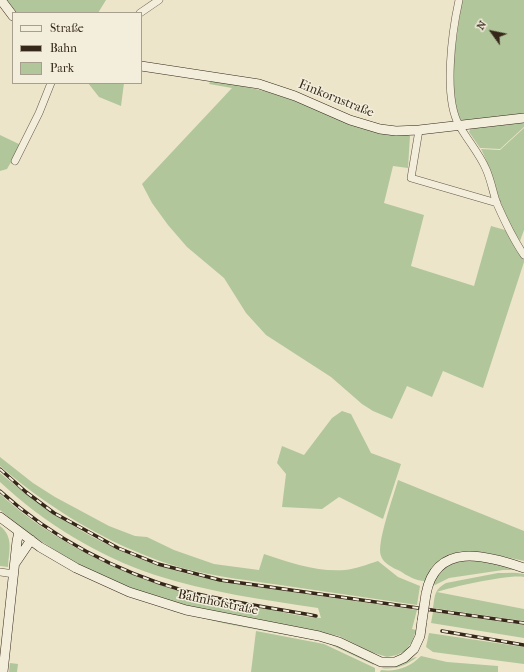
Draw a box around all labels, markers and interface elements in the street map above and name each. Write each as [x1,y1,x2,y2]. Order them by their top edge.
legend [12,12,142,84]
north arrow [472,12,512,52]
text: N [474,18,489,32]
text: Straße [50,21,84,35]
text: Bahn [50,41,77,55]
text: Park [50,61,74,75]
street label: Einkornstraße [296,77,376,121]
street label: Bahnhofstraße [176,587,260,619]

